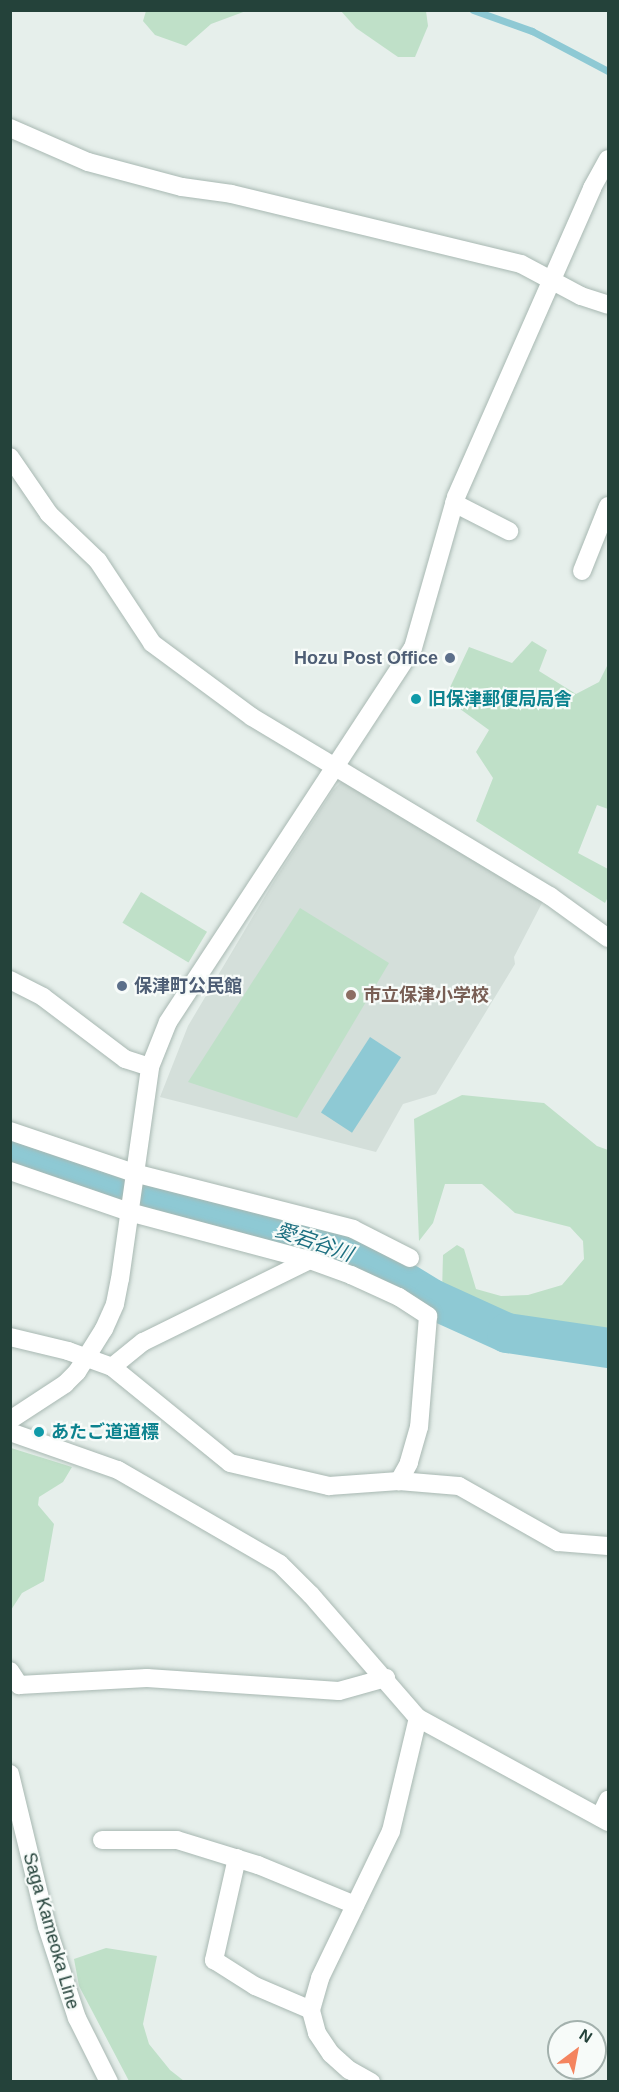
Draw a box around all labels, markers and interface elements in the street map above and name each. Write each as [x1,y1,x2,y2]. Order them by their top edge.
place label: Hozu Post Office [294,647,438,669]
marker: Hozu Post Office [443,651,457,665]
place label: 旧保津郵便局局舎 [428,688,572,710]
marker: 旧保津郵便局局舎 [409,692,423,706]
place label: 保津町公民館 [134,975,242,997]
marker: 保津町公民館 [115,979,129,993]
place label: 市立保津小学校 [363,984,489,1006]
marker: 市立保津小学校 [344,988,358,1002]
water label: 愛宕谷川 [272,1218,356,1266]
place label: あたご道道標 [51,1421,159,1443]
marker: あたご道道標 [32,1425,46,1439]
street label: Saga Kameoka Line [18,1850,84,2012]
north arrow [547,2020,607,2080]
text: N [576,2026,595,2046]

